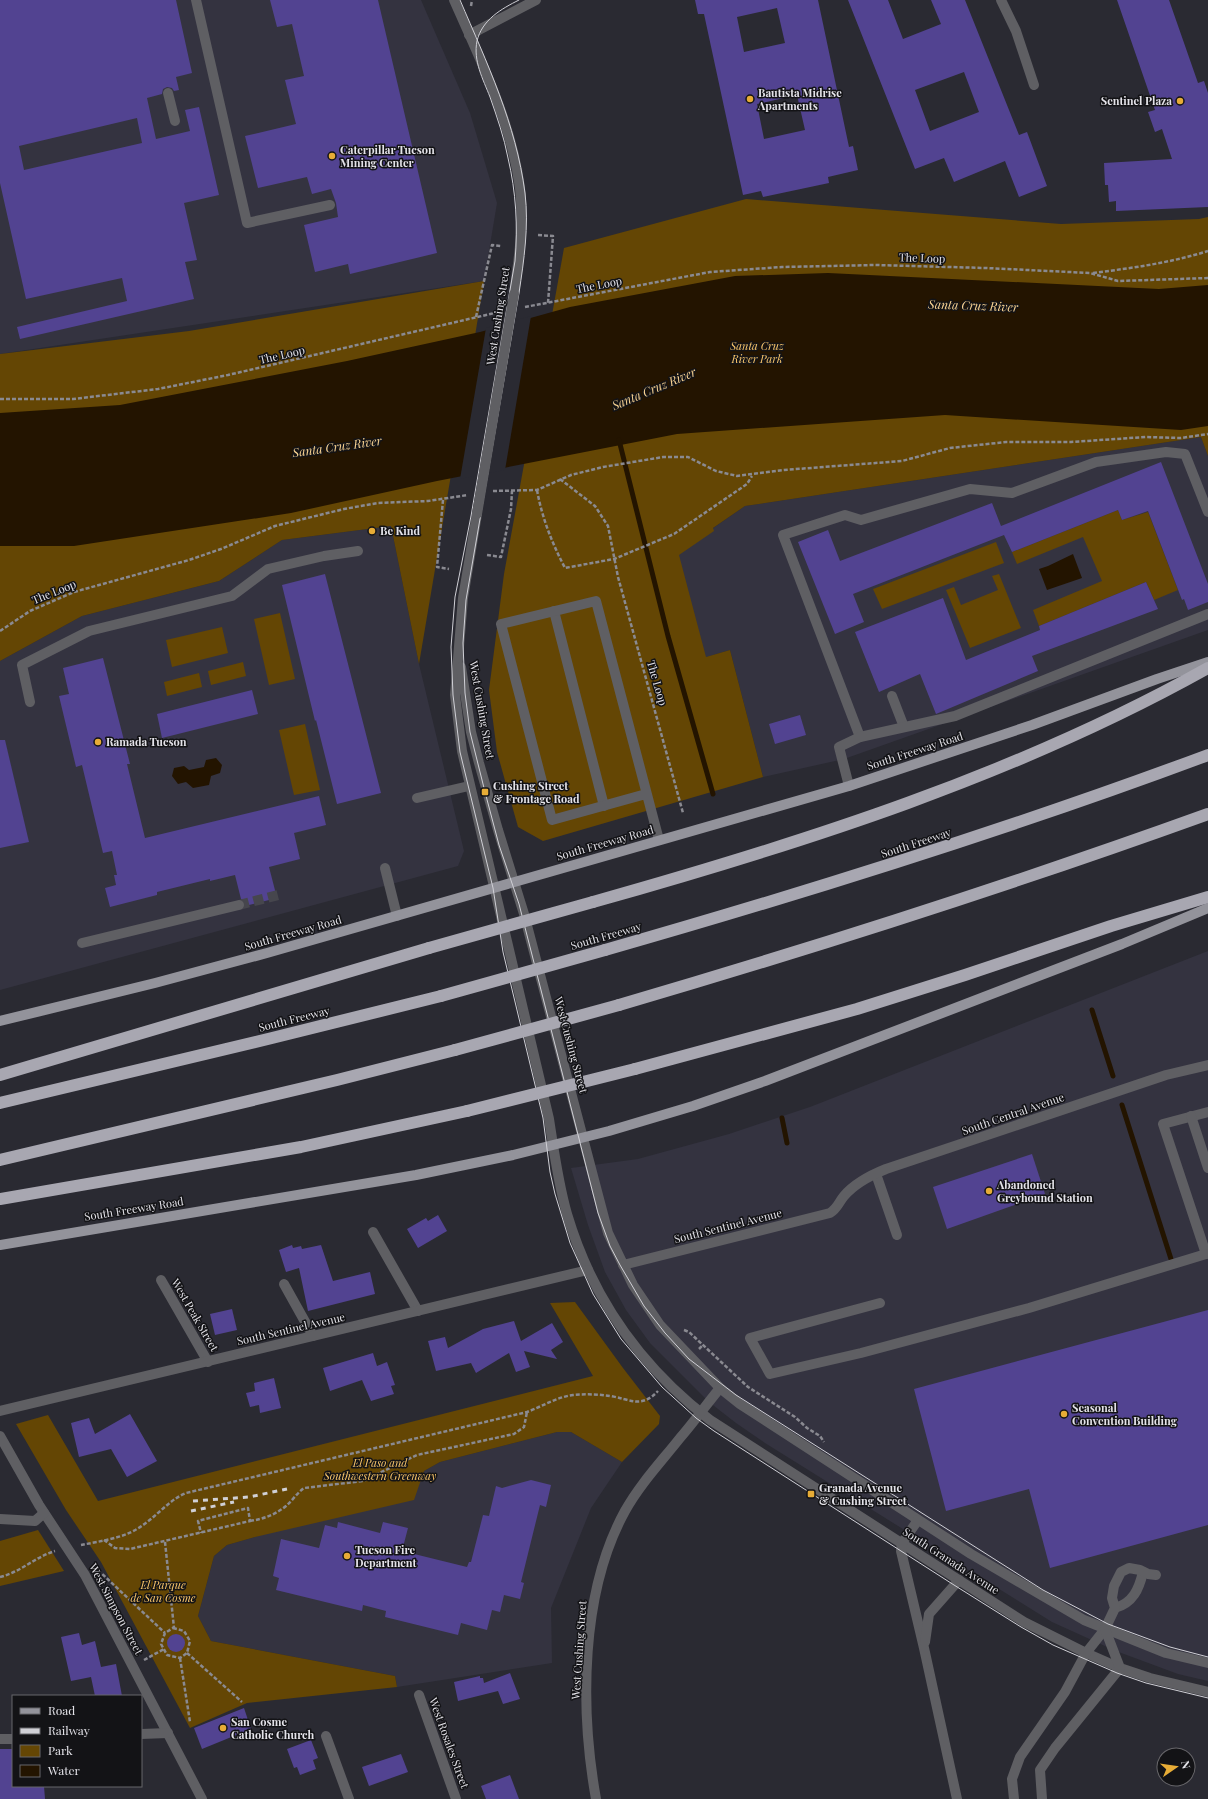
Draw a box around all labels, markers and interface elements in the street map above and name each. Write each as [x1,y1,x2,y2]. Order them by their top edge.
place label: Bautista Midrise Apartments [757,85,842,113]
place label: Sentinel Plaza [1101,93,1172,108]
marker: Bautista Midrise Apartments [745,94,755,104]
marker: Sentinel Plaza [1175,96,1185,106]
place label: Caterpillar Tucson Mining Center [340,142,435,170]
marker: Caterpillar Tucson Mining Center [327,151,337,161]
street label: The Loop [899,249,945,266]
street label: West Cushing Street [482,266,513,367]
street label: The Loop [575,273,623,296]
water label: Santa Cruz River [927,295,1019,315]
park label: Santa Cruz River Park [729,338,785,366]
street label: The Loop [258,342,306,367]
water label: Santa Cruz River [608,363,699,413]
water label: Santa Cruz River [290,432,383,460]
place label: Be Kind [380,523,421,538]
marker: Be Kind [367,526,377,536]
street label: The Loop [29,576,78,607]
street label: The Loop [644,658,671,707]
street label: West Cushing Street [466,659,499,760]
street label: South Freeway Road [865,728,965,773]
place label: Ramada Tucson [106,734,187,749]
marker: Ramada Tucson [93,737,103,747]
place label: Cushing Street & Frontage Road [493,778,580,806]
marker: Cushing Street & Frontage Road [480,787,490,797]
street label: South Freeway Road [555,821,656,864]
street label: South Freeway [879,824,953,861]
street label: South Freeway Road [243,911,344,954]
street label: South Freeway [569,918,643,953]
street label: West Cushing Street [551,994,592,1095]
street label: South Freeway [257,1002,331,1035]
street label: South Central Avenue [960,1089,1066,1138]
place label: Abandoned Greyhound Station [996,1177,1093,1205]
marker: Abandoned Greyhound Station [984,1186,994,1196]
street label: South Freeway Road [83,1193,185,1224]
street label: South Sentinel Avenue [672,1205,784,1246]
street label: West Peak Street [168,1275,222,1354]
street label: South Sentinel Avenue [235,1309,347,1348]
place label: Seasonal Convention Building [1072,1400,1178,1428]
marker: Seasonal Convention Building [1059,1409,1069,1419]
park label: El Paso and Southwestern Greenway [323,1455,437,1483]
place label: Granada Avenue & Cushing Street [819,1480,907,1508]
marker: Granada Avenue & Cushing Street [806,1489,816,1499]
street label: South Granada Avenue [900,1524,1003,1598]
place label: Tucson Fire Department [355,1542,417,1570]
marker: Tucson Fire Department [342,1551,352,1561]
street label: West Simpson Street [86,1560,147,1657]
park label: El Parque de San Cosme [130,1577,196,1605]
street label: West Cushing Street [567,1600,589,1701]
street label: West Rosales Street [426,1694,473,1790]
legend [12,1695,142,1787]
text: Road [48,1702,75,1718]
place label: San Cosme Catholic Church [231,1714,315,1742]
text: Railway [48,1722,90,1738]
marker: San Cosme Catholic Church [218,1723,228,1733]
text: Park [48,1742,73,1758]
north arrow [1156,1747,1196,1787]
text: N [1178,1759,1194,1770]
text: Water [47,1762,81,1778]

